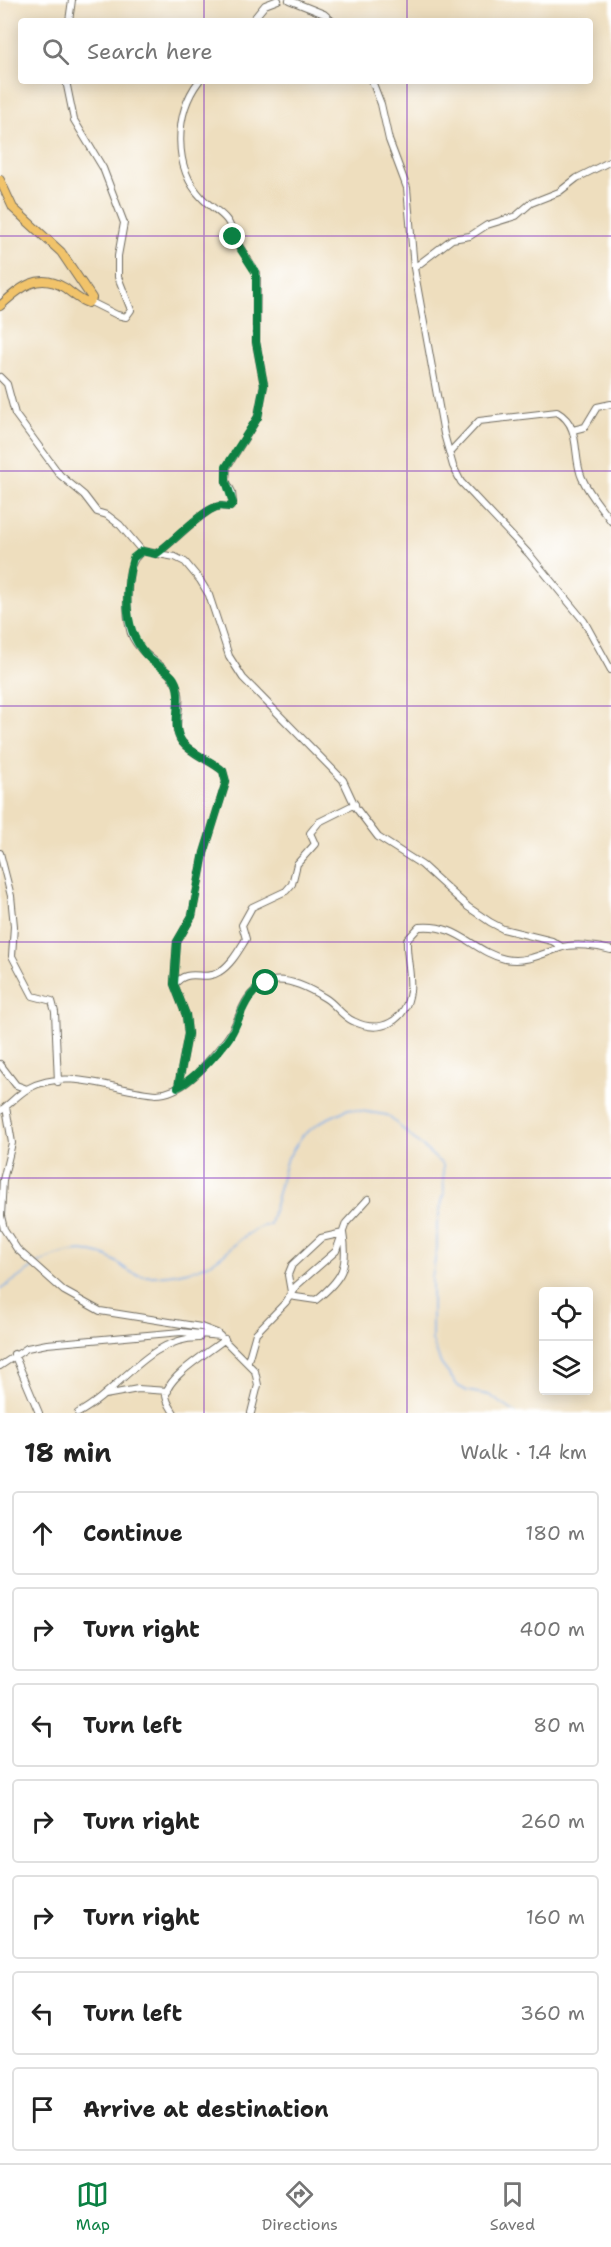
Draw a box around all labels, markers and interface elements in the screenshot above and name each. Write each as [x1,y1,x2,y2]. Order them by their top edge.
search box [18,18,593,84]
icon: search [39,35,72,68]
text: Search here [87,37,213,66]
route end [219,223,245,249]
route start [252,969,278,995]
map controls [539,1287,593,1395]
button: locate [539,1287,593,1341]
button: layers [539,1341,593,1395]
text: 18 min [24,1435,112,1470]
text: Walk · 1.4 km [460,1439,587,1465]
icon: ahead [26,1517,59,1550]
text: Continue [83,1519,183,1548]
text: 180 m [525,1520,585,1546]
icon: right [26,1613,59,1646]
text: Turn right [83,1615,200,1644]
text: 400 m [519,1616,585,1642]
icon: left [26,1709,59,1742]
text: Turn left [83,1711,182,1740]
text: 80 m [533,1712,585,1738]
icon: right [26,1805,59,1838]
text: Turn right [83,1807,200,1836]
text: 260 m [520,1808,585,1834]
icon: right [26,1901,59,1934]
text: Turn right [83,1903,200,1932]
text: 160 m [526,1904,585,1930]
icon: left [26,1997,59,2030]
text: Turn left [83,1999,182,2028]
text: 360 m [520,2000,585,2026]
icon: arrive [26,2093,59,2126]
text: Arrive at destination [83,2095,329,2124]
tab: Map [76,2178,110,2235]
tab: Directions [262,2178,338,2235]
tab: Saved [490,2178,535,2235]

